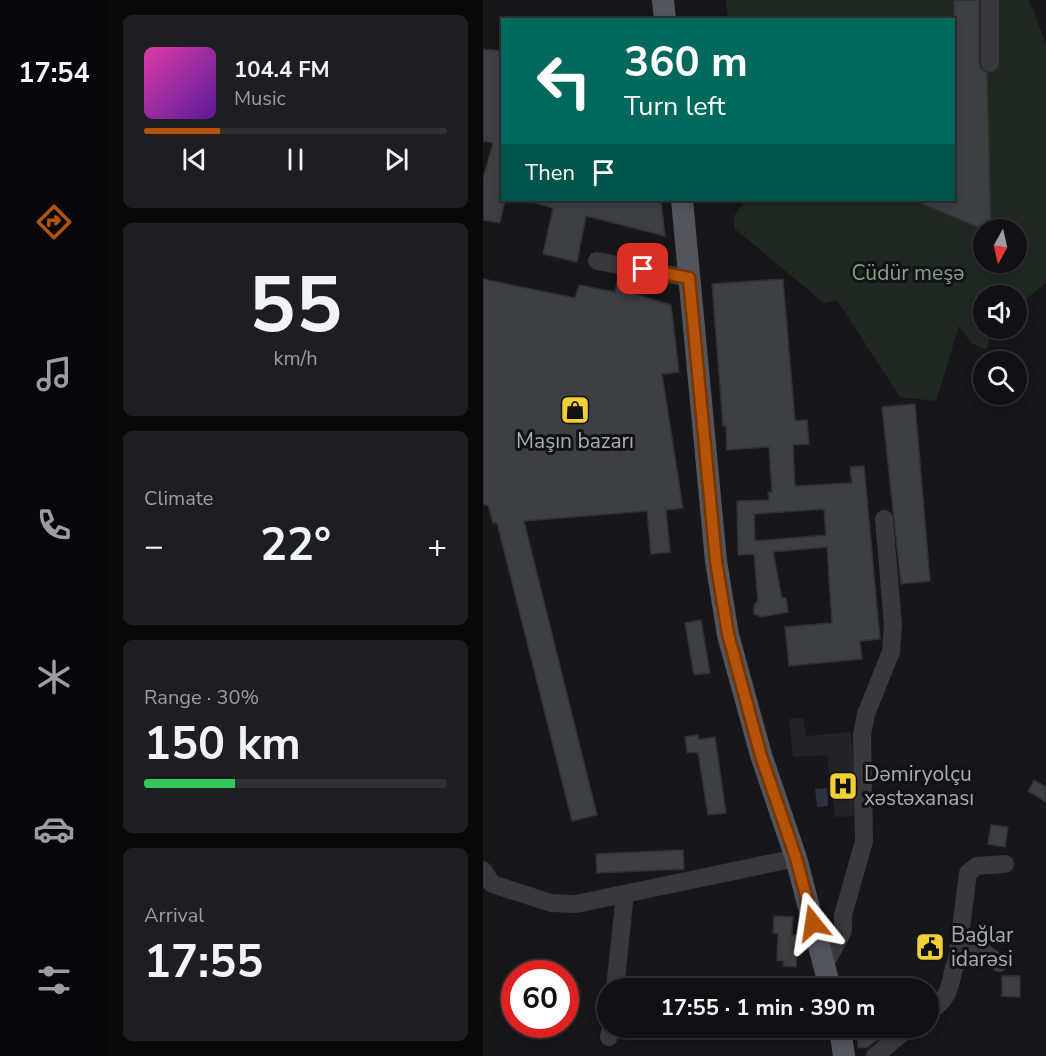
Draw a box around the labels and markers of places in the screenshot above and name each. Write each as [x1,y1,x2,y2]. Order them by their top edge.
pin [617,243,668,294]
shop icon: Maşın bazarı [559,394,591,426]
place label: Maşın bazarı [516,427,634,455]
place label: Dəmiryolçu xəstəxanası [864,760,974,812]
hospital icon: Dəmiryolçu xəstəxanası [827,770,859,802]
place label: Bağlar idarəsi [951,921,1014,973]
public building icon: Bağlar idarəsi [914,931,946,963]

